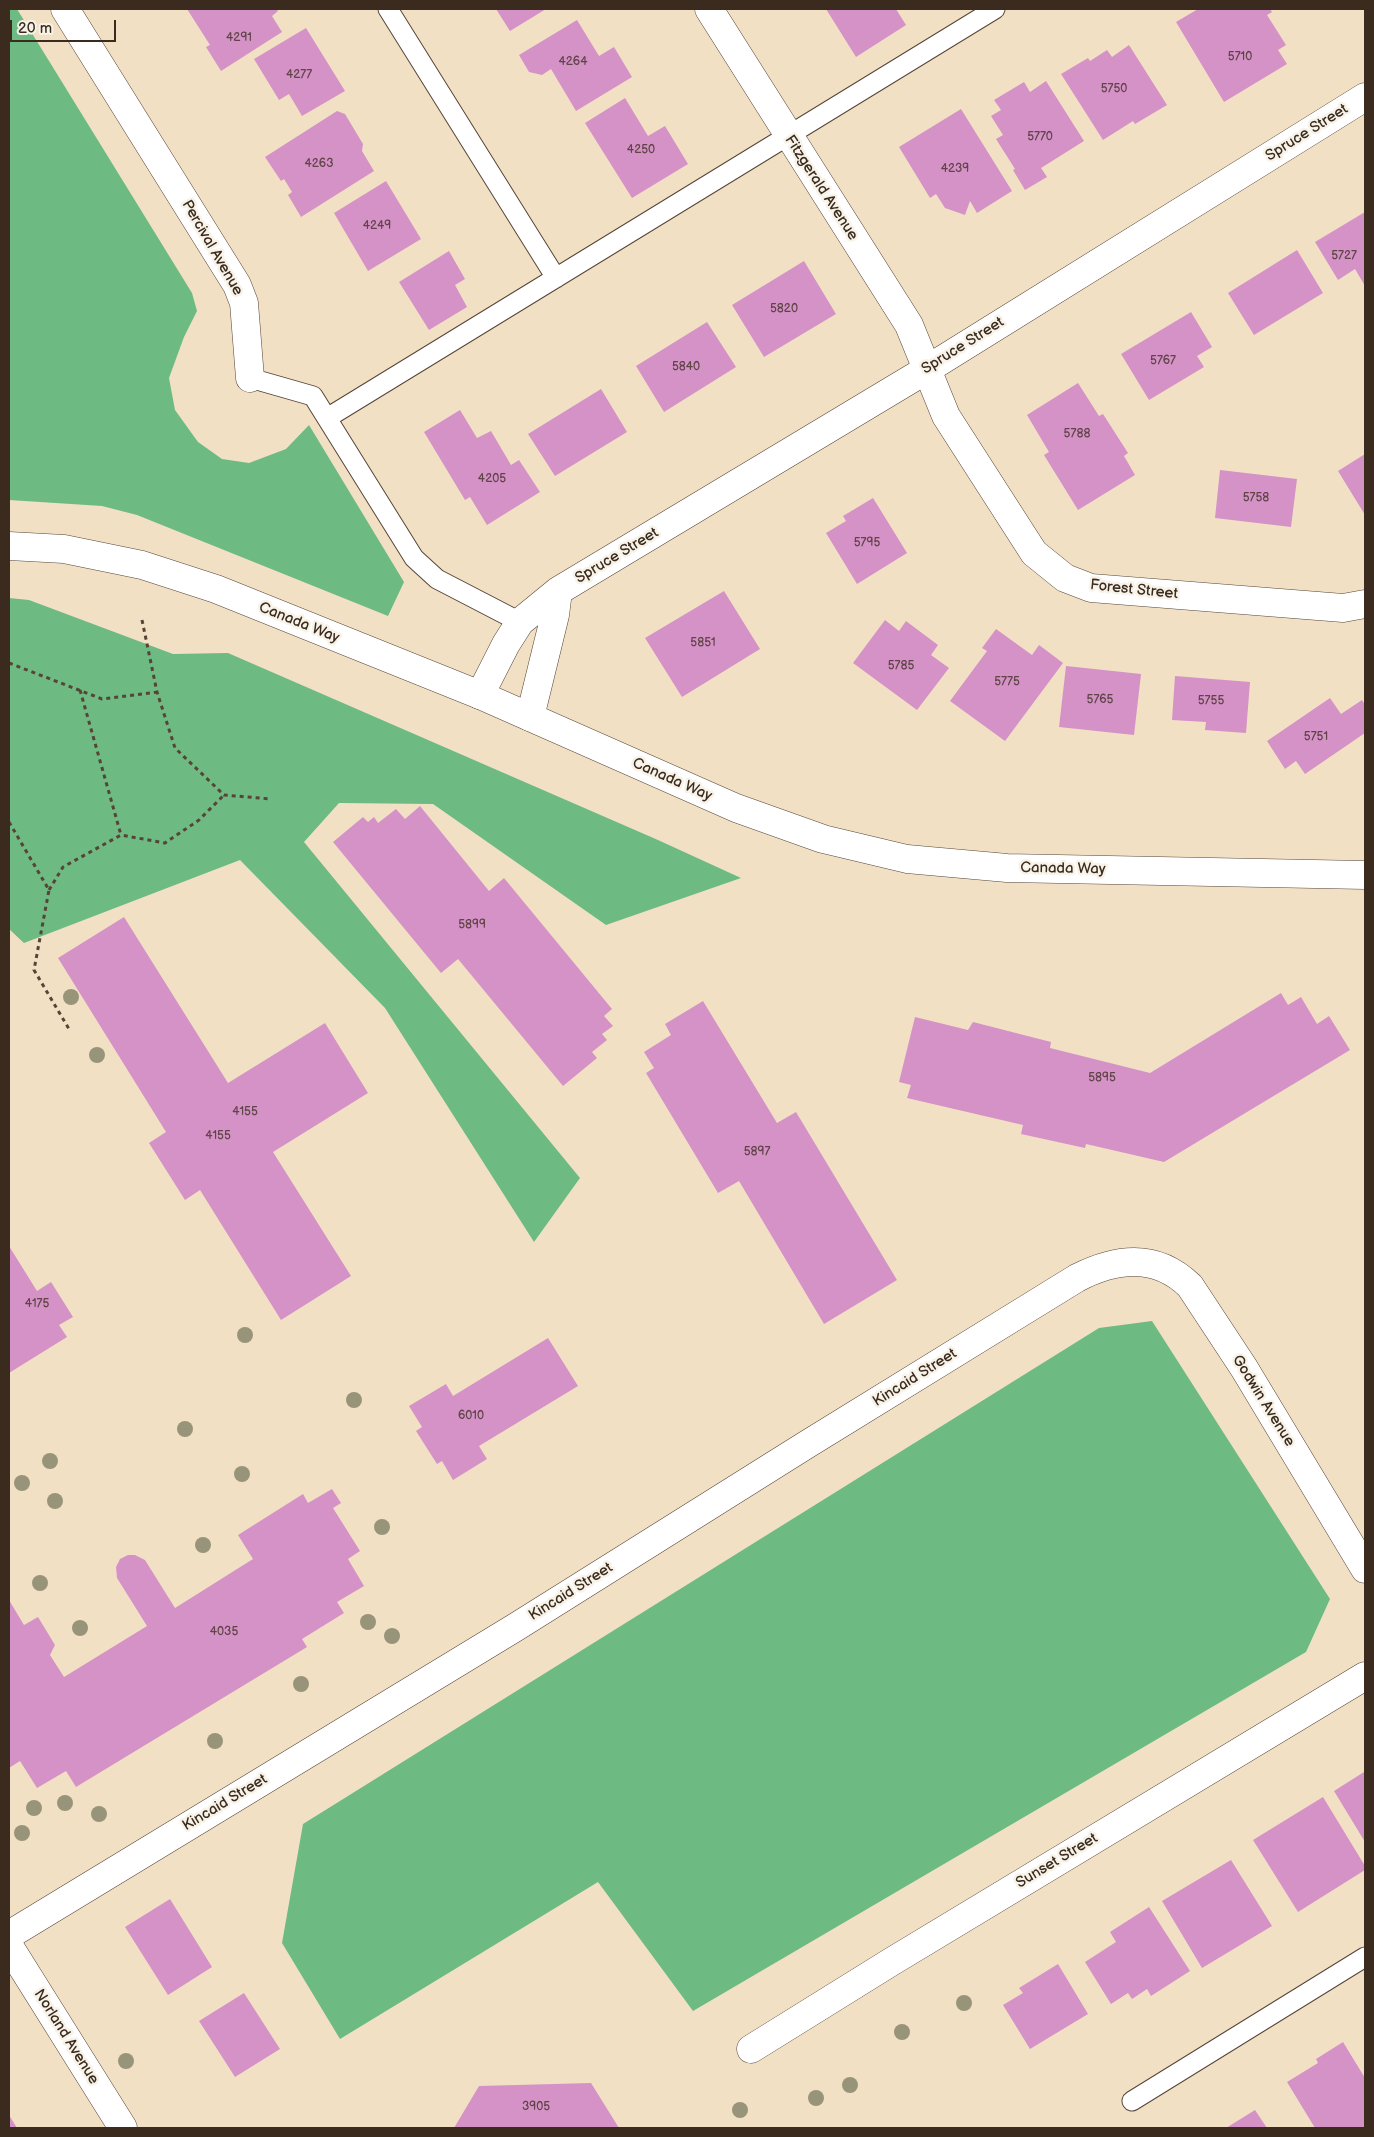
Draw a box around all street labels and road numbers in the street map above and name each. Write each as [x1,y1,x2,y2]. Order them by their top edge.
street label: Spruce Street [1263,101,1351,165]
street label: Fitzgerald Avenue [780,132,862,244]
street label: Percival Avenue [177,197,247,299]
street label: Spruce Street [919,314,1007,378]
street label: Spruce Street [572,524,662,588]
street label: Forest Street [1089,576,1179,604]
street label: Canada Way [256,599,342,647]
street label: Canada Way [629,754,715,806]
street label: Canada Way [1020,859,1106,879]
street label: Kincaid Street [870,1345,960,1411]
street label: Godwin Avenue [1228,1352,1298,1450]
street label: Kincaid Street [526,1559,616,1625]
street label: Kincaid Street [179,1771,271,1835]
street label: Sunset Street [1013,1830,1101,1892]
street label: Norland Avenue [30,1986,102,2088]

